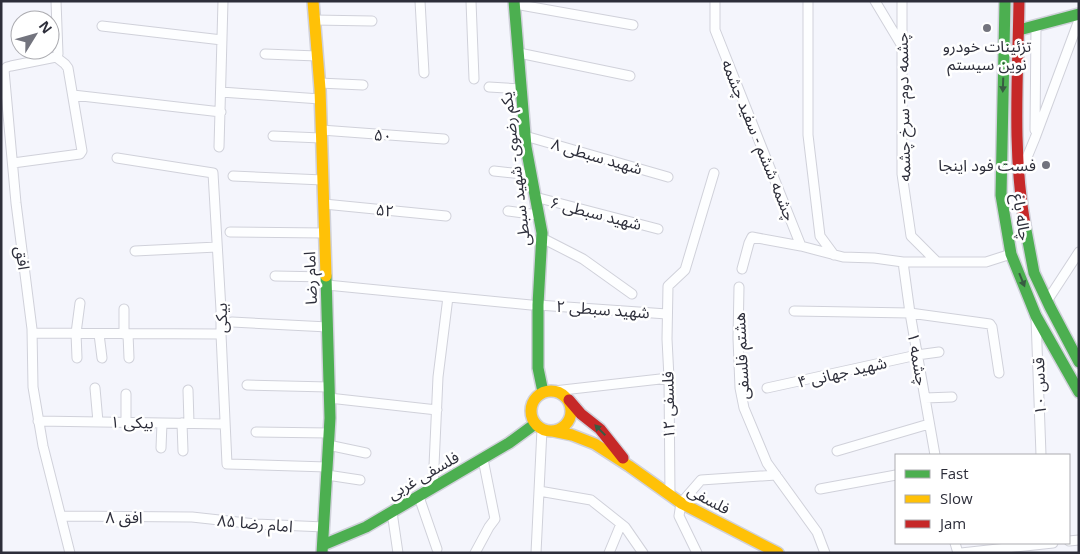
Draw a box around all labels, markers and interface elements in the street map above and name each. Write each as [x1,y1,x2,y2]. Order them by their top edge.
north arrow [10,10,60,60]
text: N [35,17,57,37]
marker: تزئینات خودرو نوین سیستم [981,22,993,34]
street label: چشمه دوم- سرخ چشمه [891,32,917,182]
place label: تزئینات خودرو نوین سیستم [943,35,1032,77]
street label: چشمه ششم - سفید چشمه [715,56,801,225]
one-way arrow [999,77,1007,93]
street label: یکم رضوی- شهید سبطی [495,90,537,247]
street label: ۵۰ [373,123,393,147]
street label: ۸ شهید سبطی [549,133,645,179]
place label: فست فود اينجا [938,154,1036,176]
marker: فست فود اينجا [1040,159,1052,171]
street label: ۶ شهید سبطی [548,191,644,235]
street label: چاله باغ [1005,192,1037,242]
street label: ۵۲ [375,198,395,222]
street label: افق [11,245,35,271]
street label: امام رضا [298,251,324,305]
one-way arrow [1018,273,1026,287]
street label: ۲ شهید سبطی [555,295,651,323]
street label: بیکی [210,303,232,333]
street label: هشتم فلسفی [728,312,756,400]
street label: چشمه ۱ [902,331,933,387]
street label: ۴ شهید جهانی [795,351,889,393]
street label: قدس ۱۰ [1027,357,1051,415]
street label: ۱۲ فلسفی [656,371,680,439]
street label: ۱ بیکی [110,411,154,433]
one-way arrow [594,425,606,437]
street label: فلسفی غربی [383,446,463,504]
legend [895,454,1070,544]
text: Fast [940,463,969,483]
street label: فلسفی [684,479,734,519]
text: Slow [940,488,973,508]
street label: افق ۸ [105,506,143,528]
street label: امام رضا ۸۵ [216,509,294,539]
text: Jam [938,513,966,533]

